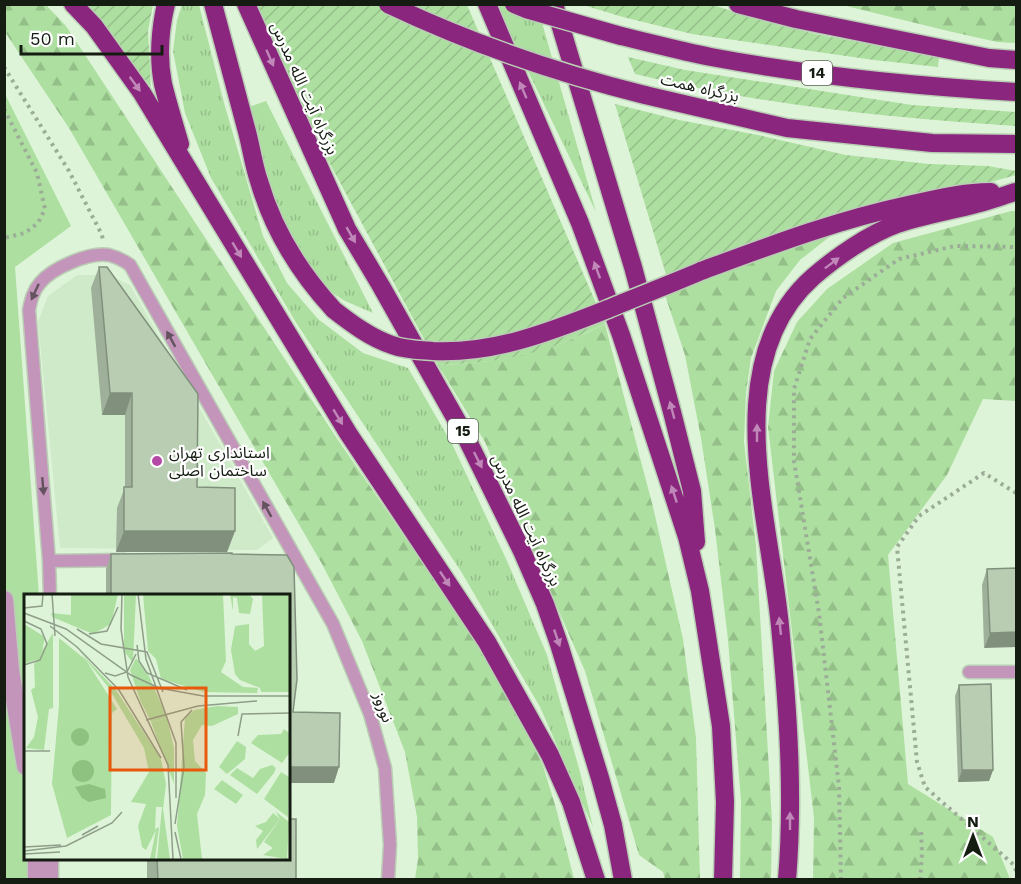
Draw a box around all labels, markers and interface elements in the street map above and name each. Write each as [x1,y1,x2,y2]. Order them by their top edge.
scale bar [21,18,162,56]
street label: بزرگراه آیت الله مدرس [267,19,342,158]
text: 50 m [30,28,75,49]
one-way arrow [265,49,274,66]
road number: 14 [802,61,832,85]
street label: بزرگراه همت [659,69,741,106]
one-way arrow [129,75,141,91]
one-way arrow [518,80,528,98]
one-way arrow [346,227,356,244]
one-way arrow [232,242,243,258]
one-way arrow [823,257,839,269]
one-way arrow [592,261,602,279]
one-way arrow [31,284,40,301]
one-way arrow [166,331,177,347]
one-way arrow [666,401,676,419]
one-way arrow [333,409,343,426]
road number: 15 [448,419,478,443]
one-way arrow [752,424,762,443]
place label: استانداری تهران ساختمان اصلی [169,443,270,480]
one-way arrow [473,451,482,468]
street label: بزرگراه آیت الله مدرس [488,451,565,589]
marker: استانداری تهران ساختمان اصلی [150,454,164,468]
one-way arrow [39,476,48,495]
one-way arrow [668,485,678,503]
one-way arrow [262,500,272,517]
one-way arrow [440,571,451,588]
inset map [24,594,290,860]
one-way arrow [775,617,785,636]
one-way arrow [552,629,562,647]
street label: نوروز [369,689,398,725]
north arrow [943,806,1003,866]
one-way arrow [785,812,795,831]
text: N [967,812,979,831]

